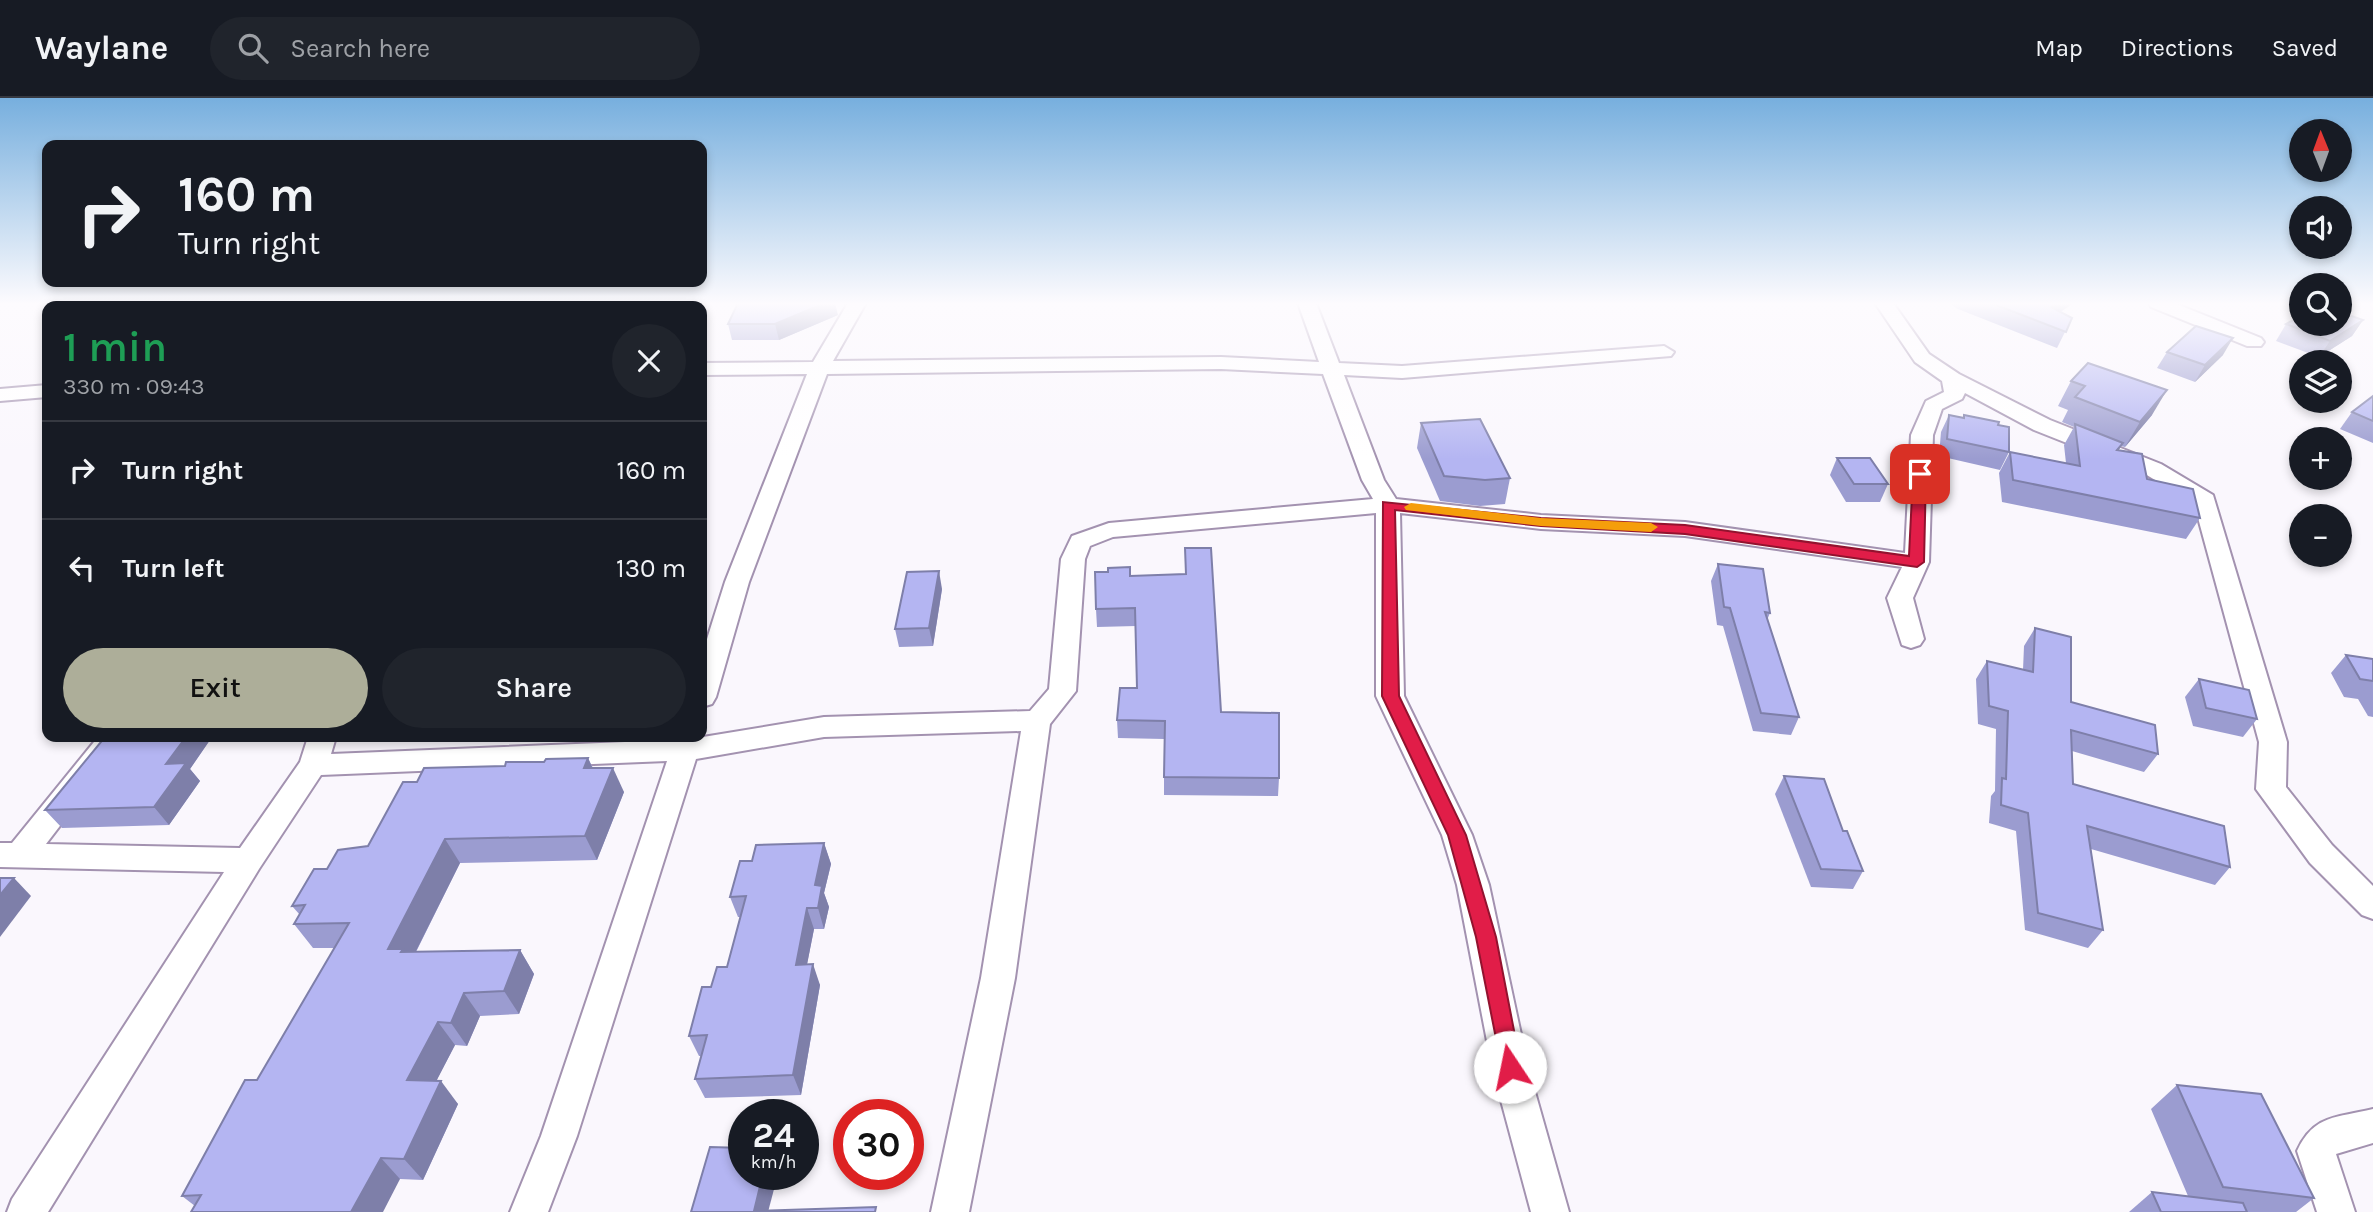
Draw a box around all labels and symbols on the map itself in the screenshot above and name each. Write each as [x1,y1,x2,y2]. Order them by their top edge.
north arrow [2289,119,2352,182]
pin [1890,444,1950,504]
position arrow [1473,1030,1547,1104]
speed limit sign: 30 [833,1099,924,1190]

